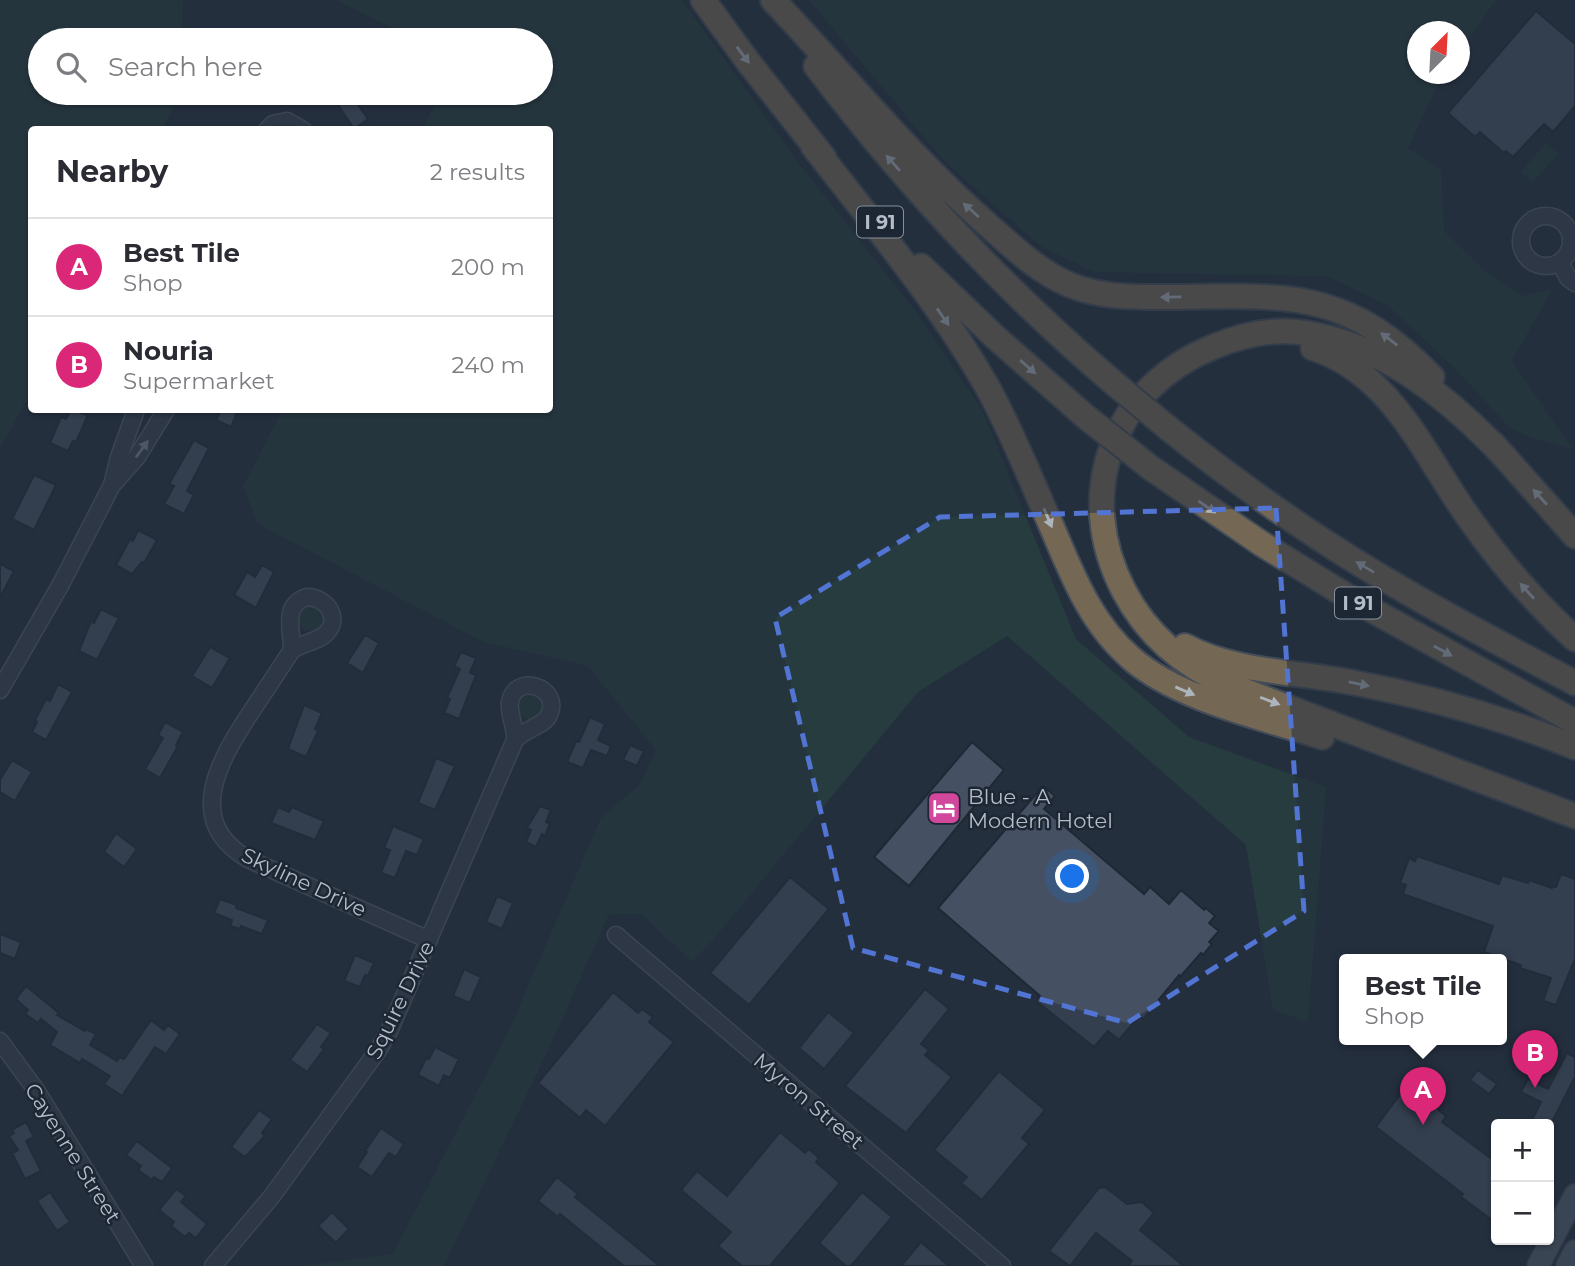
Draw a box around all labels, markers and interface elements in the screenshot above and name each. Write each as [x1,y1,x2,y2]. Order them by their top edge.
north arrow [1407,21,1470,84]
search box [28,28,553,105]
one-way arrow [736,46,750,65]
icon: search [52,48,90,86]
text: Search here [108,51,263,83]
text: Nearby [56,153,168,190]
one-way arrow [886,154,901,171]
text: 2 results [430,158,525,186]
one-way arrow [962,202,980,218]
road number: I 91 [857,206,903,238]
text: Best Tile [123,237,240,269]
text: A [70,253,88,281]
text: 200 m [451,253,525,281]
text: Shop [123,269,183,297]
one-way arrow [1160,291,1182,303]
one-way arrow [936,308,950,326]
one-way arrow [1380,332,1398,346]
text: Nouria [123,335,214,367]
text: B [70,351,88,379]
text: 240 m [452,351,525,379]
one-way arrow [1020,359,1037,374]
text: Supermarket [123,367,275,395]
one-way arrow [135,440,149,458]
one-way arrow [1532,488,1548,506]
one-way arrow [1198,500,1216,514]
one-way arrow [1043,508,1054,529]
one-way arrow [1356,561,1375,573]
one-way arrow [1519,582,1535,600]
road number: I 91 [1335,588,1381,618]
one-way arrow [1433,645,1452,657]
one-way arrow [1348,678,1370,689]
one-way arrow [1175,685,1195,697]
one-way arrow [1260,695,1281,706]
place label: Blue - A Modern Hotel [968,784,1113,833]
hotel icon: Blue - A Modern Hotel [925,789,963,827]
street label: Skyline Drive [238,842,370,922]
your location [1055,859,1089,893]
street label: Squire Drive [361,937,439,1063]
popup [1339,954,1507,1045]
text: Best Tile [1365,970,1481,1002]
text: Shop [1365,1002,1424,1030]
pin: B [1512,1030,1558,1088]
street label: Myron Street [749,1048,869,1154]
pin: A [1400,1067,1446,1125]
street label: Cayenne Street [20,1078,126,1228]
map controls [1491,1119,1554,1245]
button: + [1491,1119,1554,1182]
button: − [1491,1182,1554,1245]

